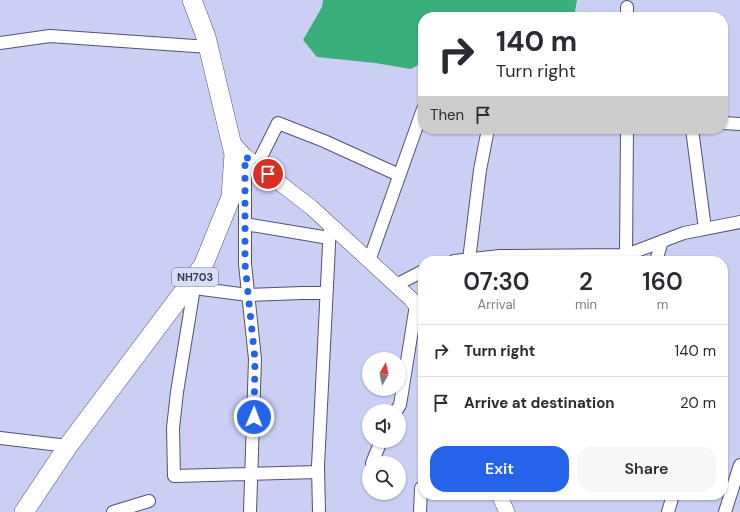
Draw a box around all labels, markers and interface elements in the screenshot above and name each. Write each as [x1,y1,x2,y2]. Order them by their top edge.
text: 140 m [496,23,577,60]
icon: right [430,28,482,80]
text: Turn right [496,59,576,83]
icon: arrive [472,104,494,126]
text: Then [430,105,464,125]
pin [251,157,285,191]
icon: arrive [257,163,279,185]
text: 07:30 [463,266,530,297]
text: 2 [579,266,593,297]
text: 160 [642,266,683,297]
road number: NH703 [172,268,218,286]
text: Arrival [478,296,515,313]
text: min [575,296,597,313]
text: m [657,296,668,313]
icon: right [430,340,452,362]
text: Turn right [464,341,535,361]
text: 140 m [675,341,716,361]
north arrow [362,352,406,396]
map controls [362,352,406,500]
icon: arrive [430,392,452,414]
text: Arrive at destination [464,393,615,413]
text: 20 m [680,393,716,413]
position arrow [233,396,275,438]
button: sound [362,404,406,448]
button: Exit [430,446,569,492]
button: Share [577,446,716,492]
button: search [362,456,406,500]

